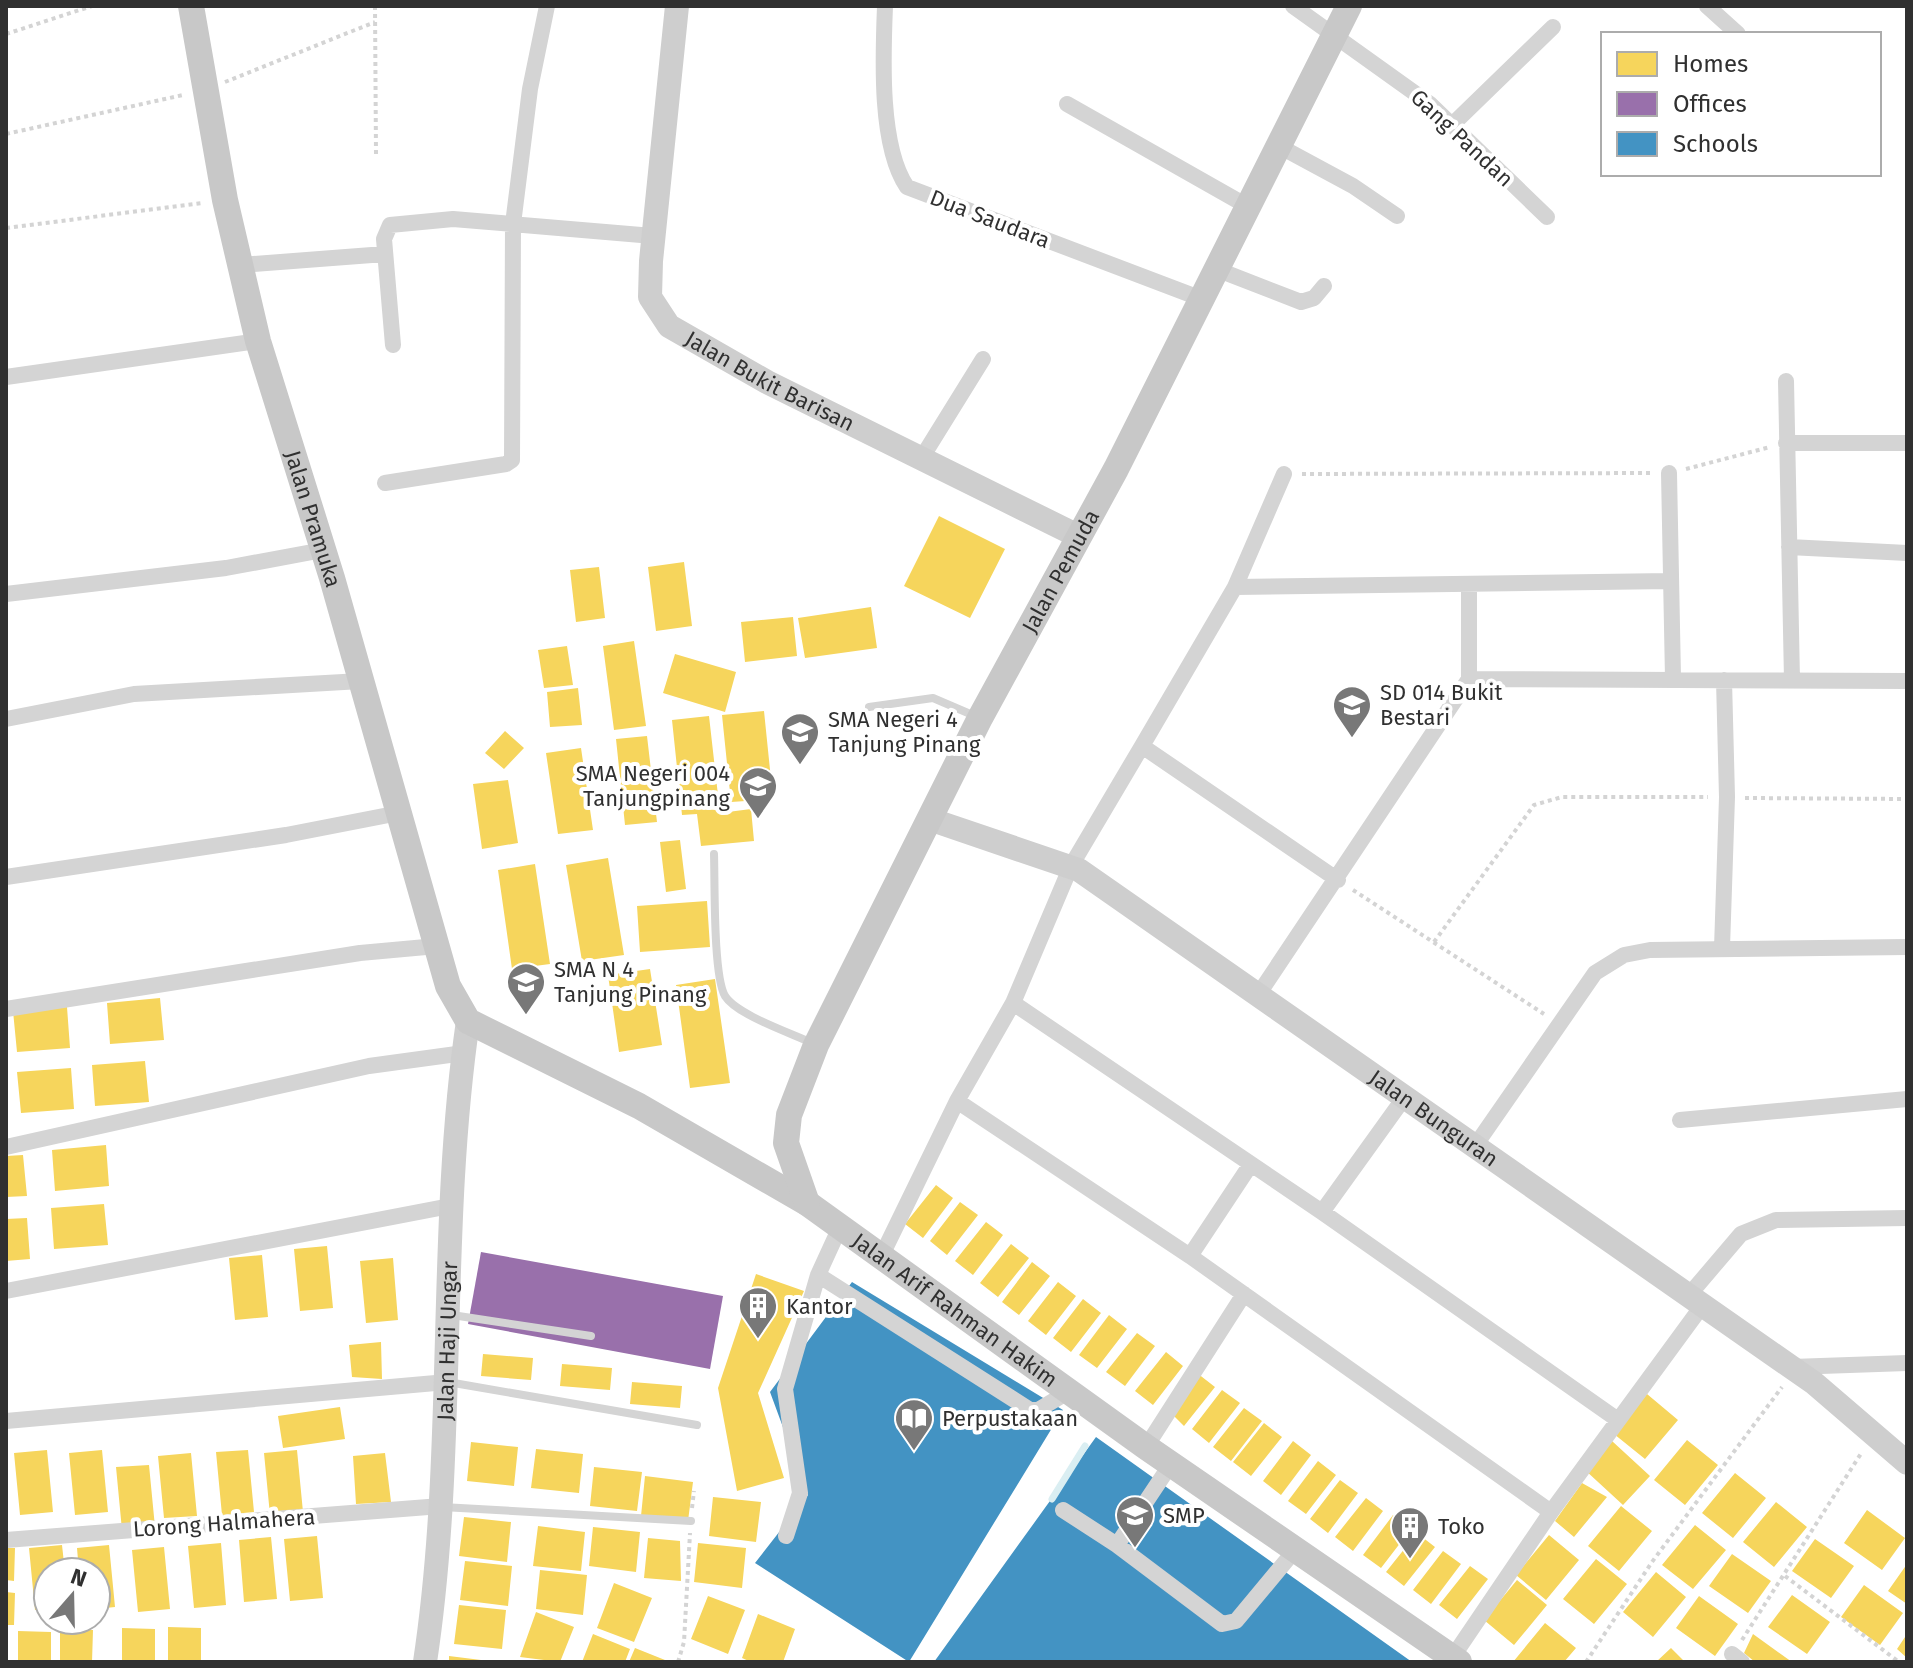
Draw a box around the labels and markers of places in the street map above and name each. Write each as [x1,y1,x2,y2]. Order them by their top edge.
place label: SD 014 Bukit Bestari [1380,679,1502,731]
school or university icon: SD 014 Bukit Bestari [1331,684,1373,739]
place label: SMA Negeri 4 Tanjung Pinang [828,706,981,758]
school or university icon: SMA Negeri 4 Tanjung Pinang [779,711,821,766]
place label: SMA Negeri 004 Tanjungpinang [576,760,731,812]
school or university icon: SMA Negeri 004 Tanjungpinang [737,765,779,820]
place label: SMA N 4 Tanjung Pinang [554,956,707,1008]
school or university icon: SMA N 4 Tanjung Pinang [505,961,547,1016]
building icon: Kantor [737,1285,779,1340]
place label: Kantor [786,1293,853,1320]
library icon: Perpustakaan [893,1397,935,1452]
place label: Perpustakaan [942,1405,1078,1432]
school or university icon: SMP [1114,1494,1156,1549]
place label: SMP [1163,1502,1205,1529]
building icon: Toko [1389,1505,1431,1560]
place label: Toko [1438,1513,1485,1540]

